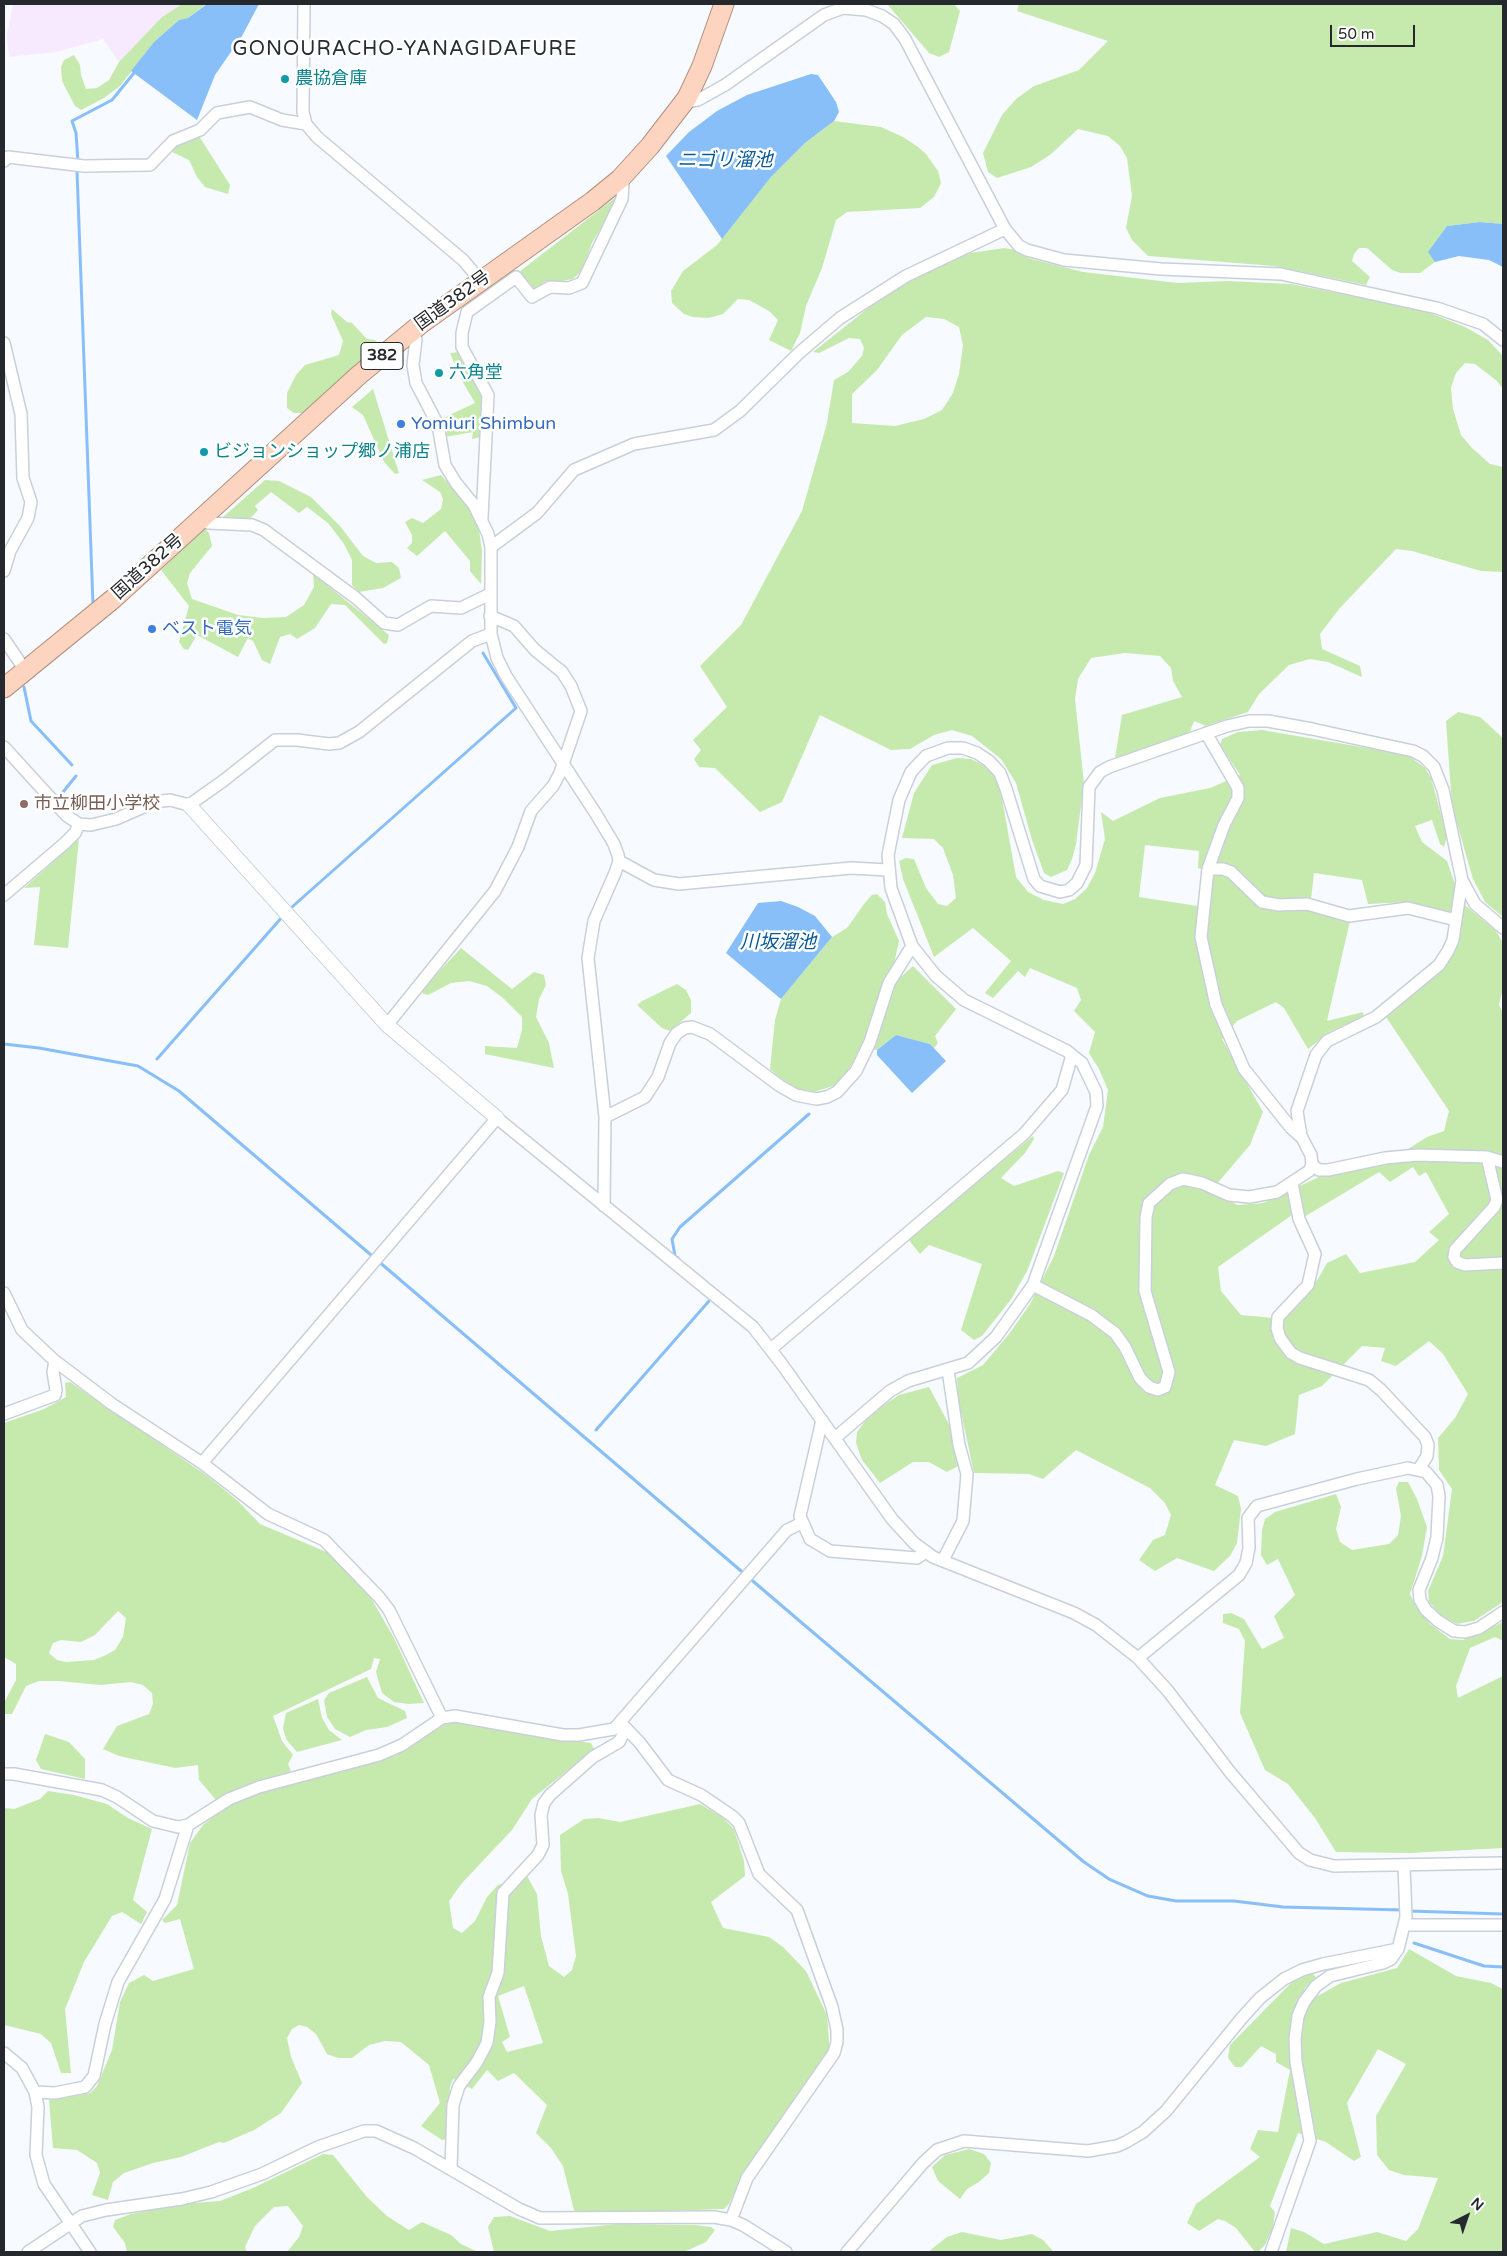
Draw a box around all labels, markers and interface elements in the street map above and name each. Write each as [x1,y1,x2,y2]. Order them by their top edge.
scale bar [1332,15,1417,47]
text: 50 m [1338,25,1375,43]
district label: GONOURACHO-YANAGIDAFURE [230,38,580,62]
place label: 農協倉庫 [295,68,367,90]
marker: 農協倉庫 [279,73,291,85]
water label: ニゴリ溜池 [678,150,772,172]
street label: 国道382号 [411,266,495,336]
road number: 382 [361,342,403,370]
place label: 六角堂 [449,362,503,384]
marker: 六角堂 [433,367,445,379]
place label: Yomiuri Shimbun [411,413,556,435]
marker: Yomiuri Shimbun [395,418,407,430]
place label: ビジョンショップ郷ノ浦店 [214,441,430,463]
marker: ビジョンショップ郷ノ浦店 [198,446,210,458]
street label: 国道382号 [108,530,188,604]
place label: ベスト電気 [162,618,252,640]
marker: ベスト電気 [146,623,158,635]
place label: 市立柳田小学校 [34,793,160,815]
marker: 市立柳田小学校 [18,798,30,810]
water label: 川坂溜池 [740,932,816,954]
north arrow [1442,2191,1492,2241]
text: N [1467,2194,1487,2214]

